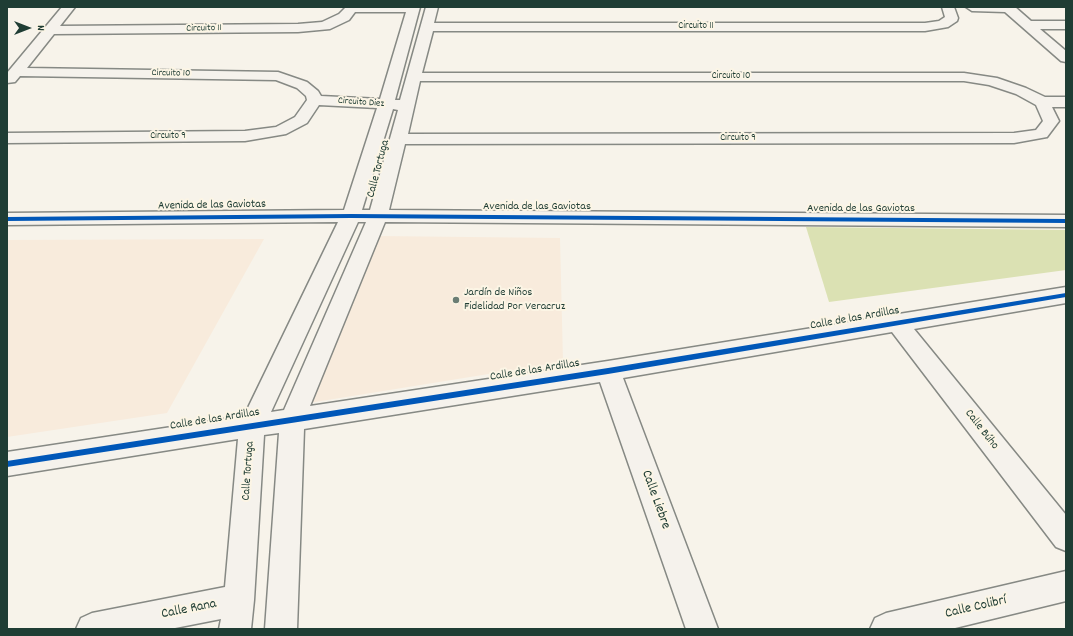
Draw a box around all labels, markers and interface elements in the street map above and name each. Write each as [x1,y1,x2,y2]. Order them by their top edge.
north arrow [8,8,48,48]
street label: Circuito 11 [678,21,714,33]
street label: Circuito 11 [186,23,222,35]
text: N [32,25,48,31]
street label: Circuito 10 [152,68,190,80]
street label: Circuito 10 [712,71,750,83]
street label: Circuito Diez [338,95,384,111]
street label: Circuito 9 [150,131,186,143]
street label: Circuito 9 [720,133,756,145]
street label: Calle Tortuga [364,139,394,199]
street label: Avenida de las Gaviotas [158,198,266,214]
street label: Avenida de las Gaviotas [483,200,591,214]
street label: Avenida de las Gaviotas [807,202,915,216]
place label: Jardín de Niños Fidelidad Por Veracruz [464,286,565,314]
marker: Jardín de Niños Fidelidad Por Veracruz [451,295,461,305]
street label: Calle de las Ardillas [809,304,901,334]
street label: Calle de las Ardillas [489,357,581,385]
street label: Calle de las Ardillas [169,406,261,434]
street label: Calle Búho [961,407,1001,453]
street label: Calle Tortuga [240,441,258,501]
street label: Calle Liebre [637,468,673,532]
street label: Calle Colibrí [944,593,1008,623]
street label: Calle Rana [160,596,218,624]

